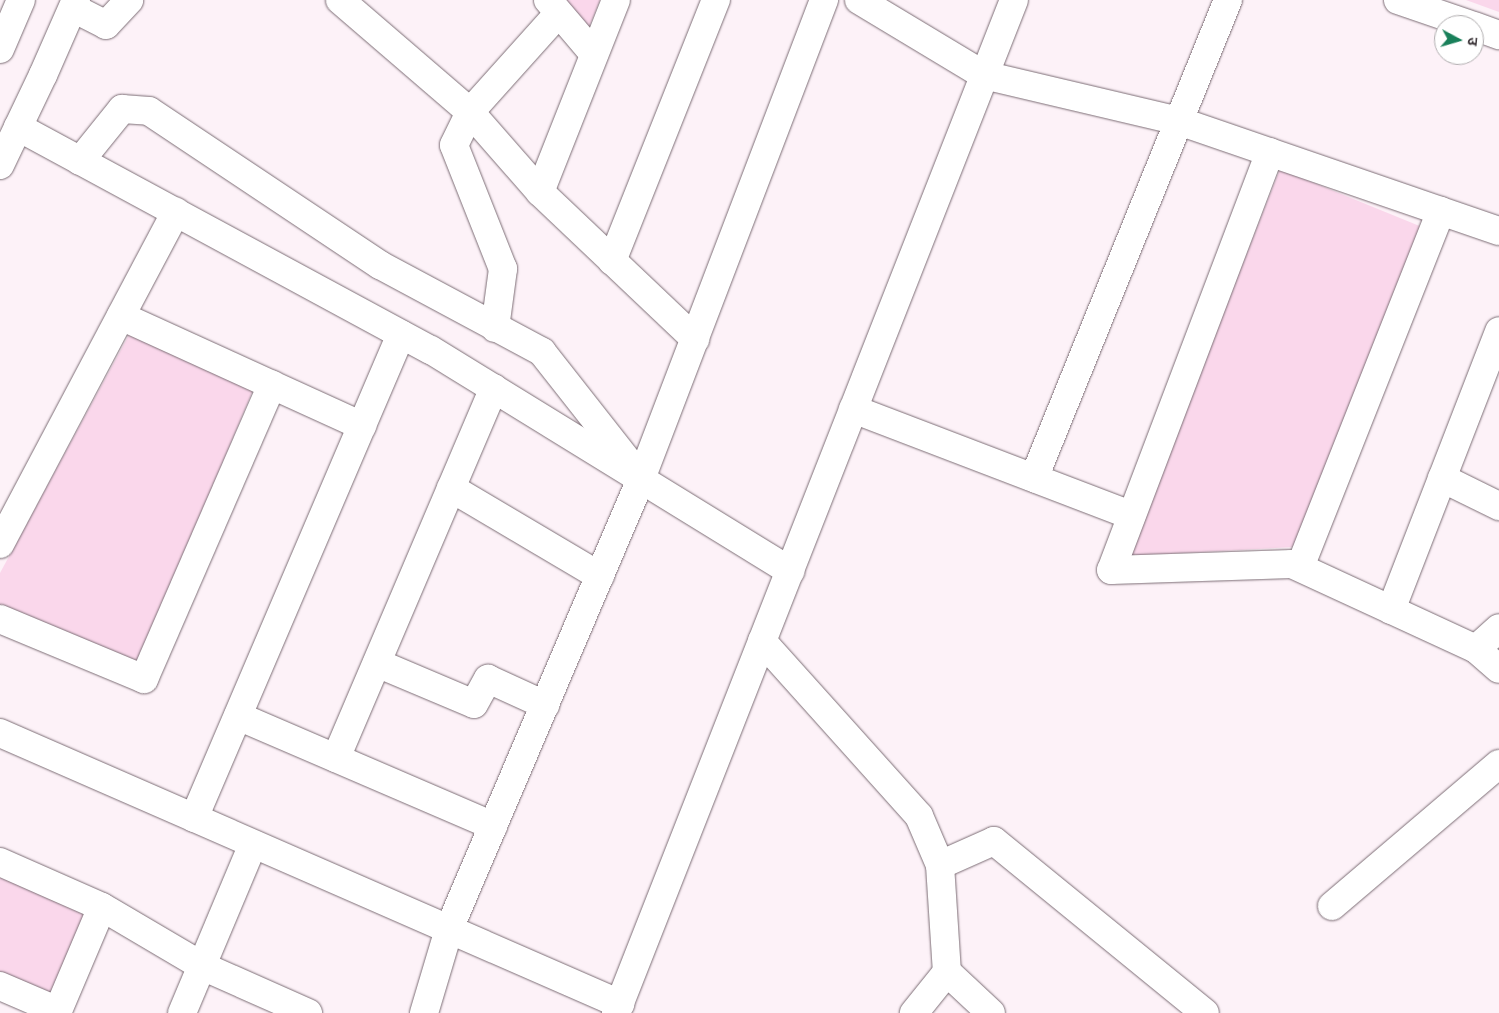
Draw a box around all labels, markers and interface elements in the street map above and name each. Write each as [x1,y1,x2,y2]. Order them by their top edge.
north arrow [1434,15,1484,65]
text: उ [1464,36,1483,47]

